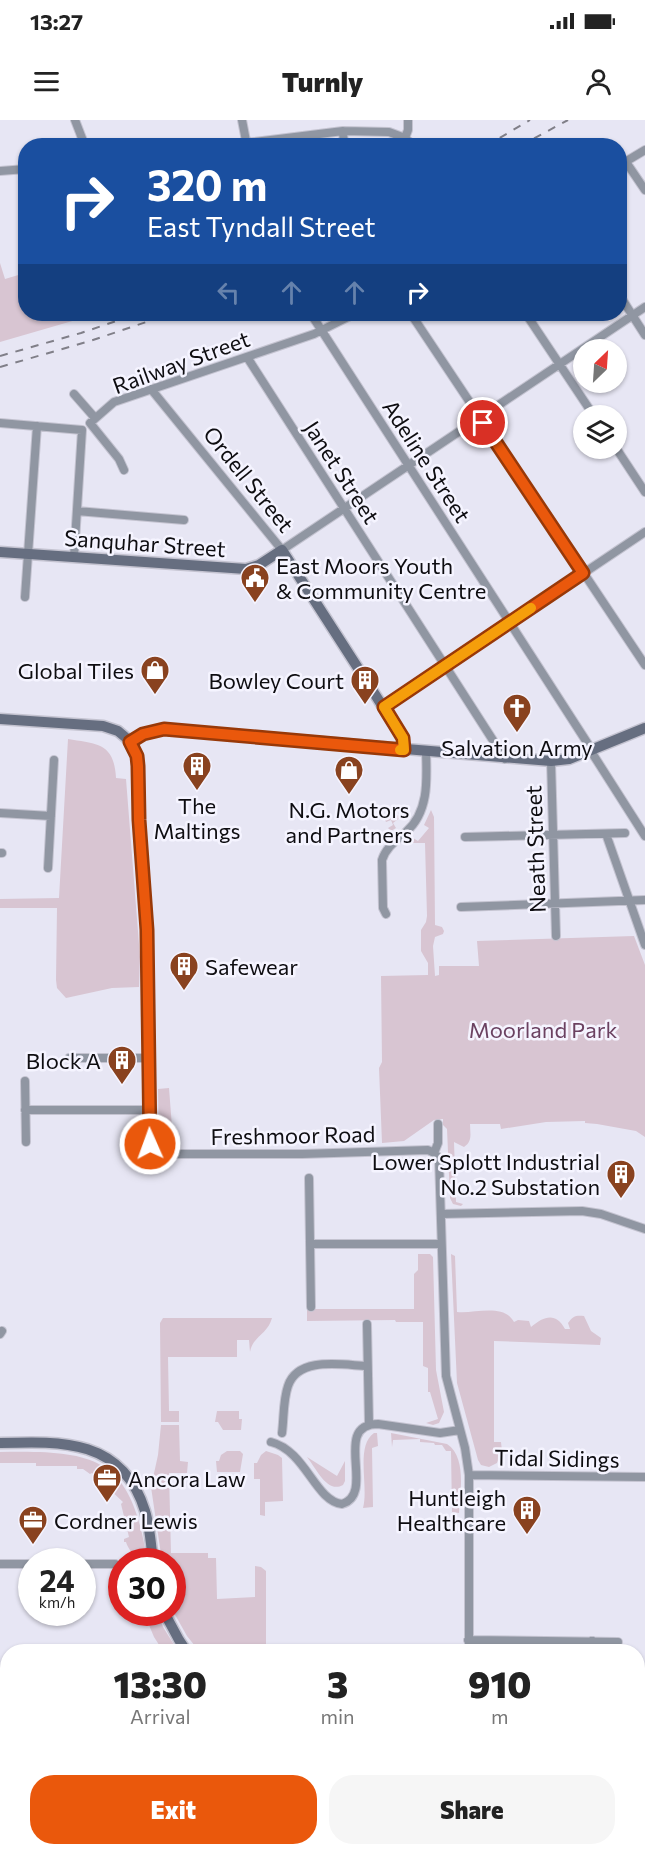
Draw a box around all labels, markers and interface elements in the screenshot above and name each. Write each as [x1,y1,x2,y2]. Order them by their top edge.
text: 13:27 [30,8,83,35]
icon: menu [30,65,63,98]
text: Turnly [282,65,363,98]
icon: person [582,65,615,98]
text: 320 m [147,158,267,210]
icon: right [48,162,126,240]
text: East Tyndall Street [147,210,376,243]
icon: left [212,276,245,309]
icon: ahead [275,276,308,309]
icon: ahead [338,276,371,309]
icon: right [401,276,434,309]
street label: Railway Street [109,325,253,399]
north arrow [573,339,627,393]
map controls [573,339,627,459]
street label: Adeline Street [377,395,477,527]
pin [457,397,508,448]
button: layers [573,405,627,459]
icon: arrive [466,406,499,439]
street label: Janet Street [299,415,385,529]
street label: Ordell Street [198,421,300,537]
street label: Sanquhar Street [64,524,226,562]
place label: East Moors Youth & Community Centre [276,552,486,604]
public building icon: East Moors Youth & Community Centre [239,562,271,604]
shop icon: Global Tiles [139,654,171,696]
place label: Global Tiles [18,657,134,684]
building icon: Bowley Court [349,664,381,706]
place label: Bowley Court [209,667,344,694]
church icon: Salvation Army [501,692,533,734]
place label: Salvation Army [441,734,593,761]
building icon: The Maltings [181,750,213,792]
shop icon: N.G. Motors and Partners [333,754,365,796]
street label: Neath Street [519,785,551,913]
place label: The Maltings [153,792,241,844]
place label: N.G. Motors and Partners [286,796,412,848]
building icon: Safewear [168,950,200,992]
place label: Safewear [205,953,298,980]
park label: Moorland Park [469,1016,617,1043]
building icon: Block A [106,1044,138,1086]
place label: Block A [26,1047,101,1074]
position arrow [118,1112,182,1176]
street label: Freshmoor Road [210,1120,376,1150]
place label: Lower Splott Industrial No.2 Substation [372,1148,600,1200]
building icon: Lower Splott Industrial No.2 Substation [605,1158,637,1200]
street label: Tidal Sidings [494,1443,620,1473]
office icon: Ancora Law [91,1462,123,1504]
place label: Ancora Law [128,1465,246,1492]
place label: Huntleigh Healthcare [397,1484,506,1536]
building icon: Huntleigh Healthcare [511,1494,543,1536]
office icon: Cordner Lewis [17,1504,49,1546]
place label: Cordner Lewis [54,1507,198,1534]
speed limit sign: 30 [108,1548,186,1626]
text: 24 [39,1561,75,1598]
text: km/h [39,1593,75,1611]
text: 13:30 [114,1661,207,1705]
text: 3 [327,1661,348,1705]
text: 910 [468,1661,531,1705]
text: Arrival [130,1704,191,1728]
text: min [321,1704,355,1728]
text: m [491,1704,508,1728]
button: Exit [30,1775,317,1844]
button: Share [329,1775,615,1844]

